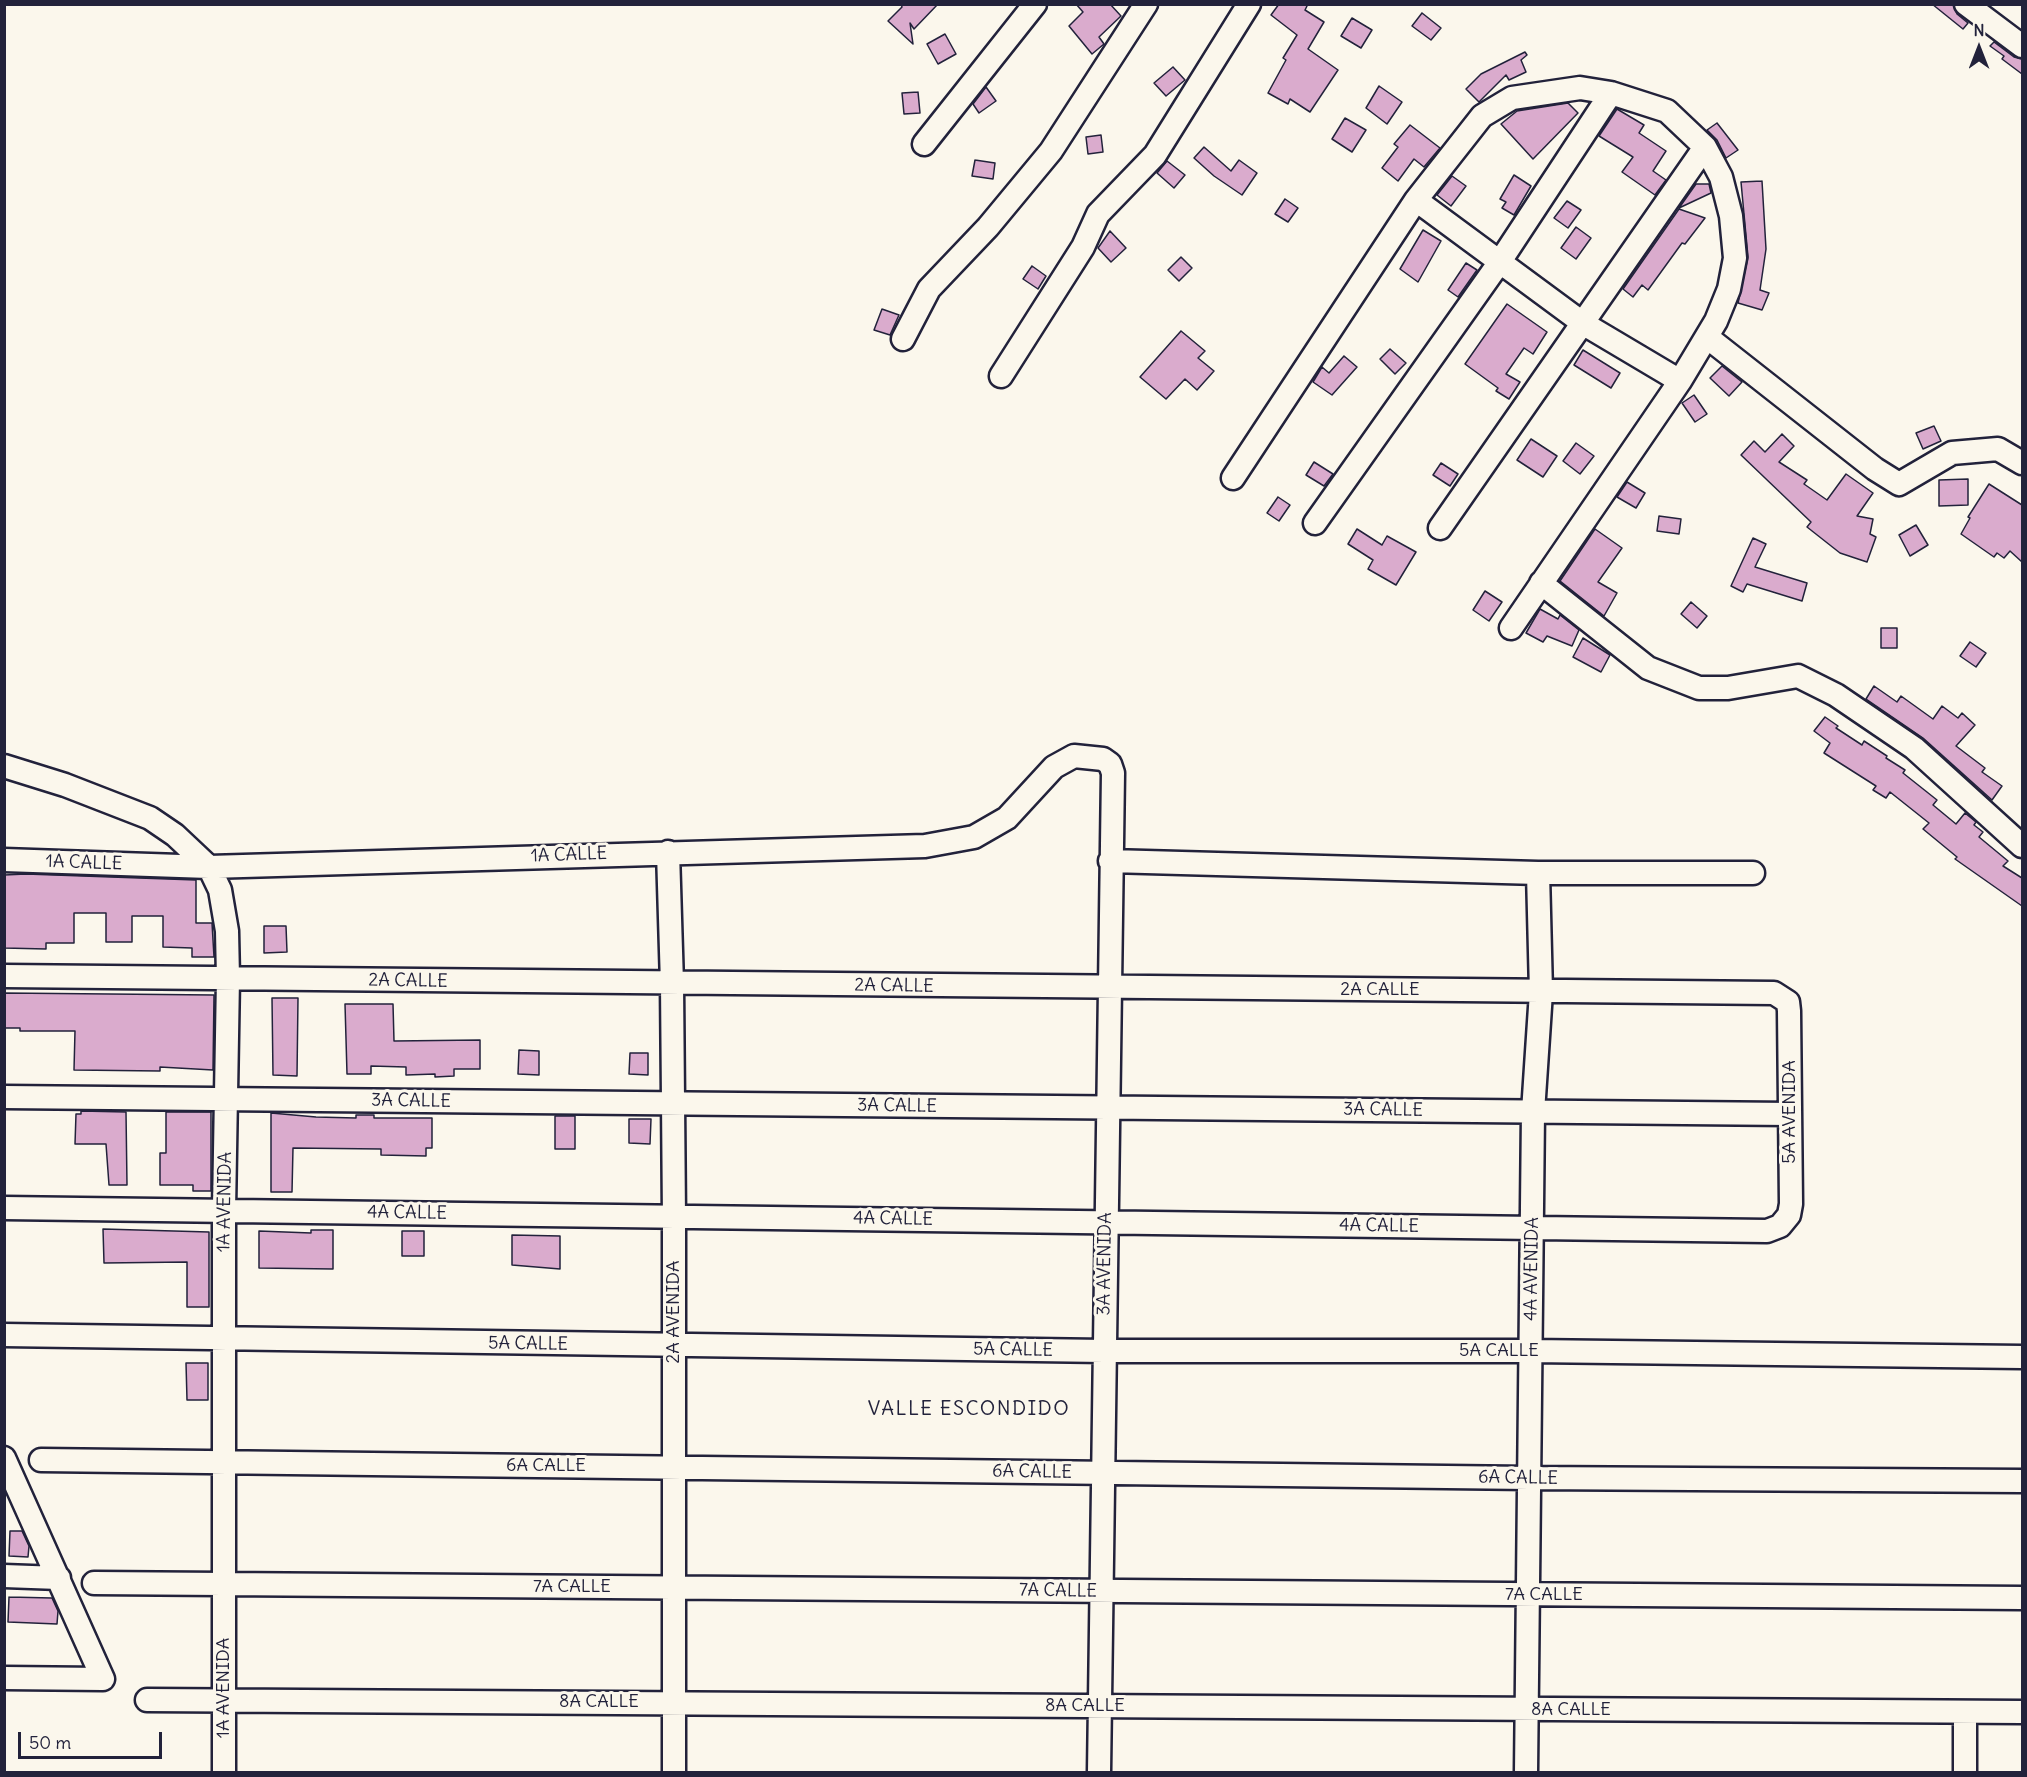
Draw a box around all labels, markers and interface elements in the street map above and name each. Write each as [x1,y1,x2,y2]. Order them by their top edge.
north arrow [1949,18,2009,78]
text: N [1973,20,1985,40]
street label: 1A CALLE [530,843,608,867]
street label: 1A CALLE [45,851,123,875]
street label: 2A CALLE [368,970,448,992]
street label: 2A CALLE [854,975,934,997]
street label: 2A CALLE [1340,979,1420,1001]
street label: 5A AVENIDA [1779,1060,1801,1164]
street label: 3A CALLE [371,1090,451,1112]
street label: 3A CALLE [857,1095,937,1117]
street label: 3A CALLE [1343,1099,1423,1121]
street label: 1A AVENIDA [213,1152,237,1252]
street label: 4A CALLE [367,1202,447,1224]
street label: 4A CALLE [853,1208,933,1230]
street label: 3A AVENIDA [1093,1212,1117,1316]
street label: 4A CALLE [1339,1215,1419,1237]
street label: 4A AVENIDA [1520,1217,1544,1321]
street label: 2A AVENIDA [663,1260,685,1364]
street label: 5A CALLE [488,1333,568,1355]
street label: 5A CALLE [973,1339,1053,1361]
street label: 5A CALLE [1459,1340,1539,1362]
district label: VALLE ESCONDIDO [868,1397,1070,1421]
street label: 6A CALLE [506,1455,586,1477]
street label: 6A CALLE [992,1461,1072,1483]
street label: 6A CALLE [1478,1467,1558,1489]
street label: 7A CALLE [533,1576,611,1598]
street label: 7A CALLE [1019,1580,1097,1602]
street label: 7A CALLE [1505,1584,1583,1606]
street label: 1A AVENIDA [213,1638,235,1738]
street label: 8A CALLE [559,1691,639,1713]
street label: 8A CALLE [1045,1695,1125,1717]
street label: 8A CALLE [1531,1699,1611,1721]
scale bar [21,1720,165,1758]
text: 50 m [29,1731,71,1754]

